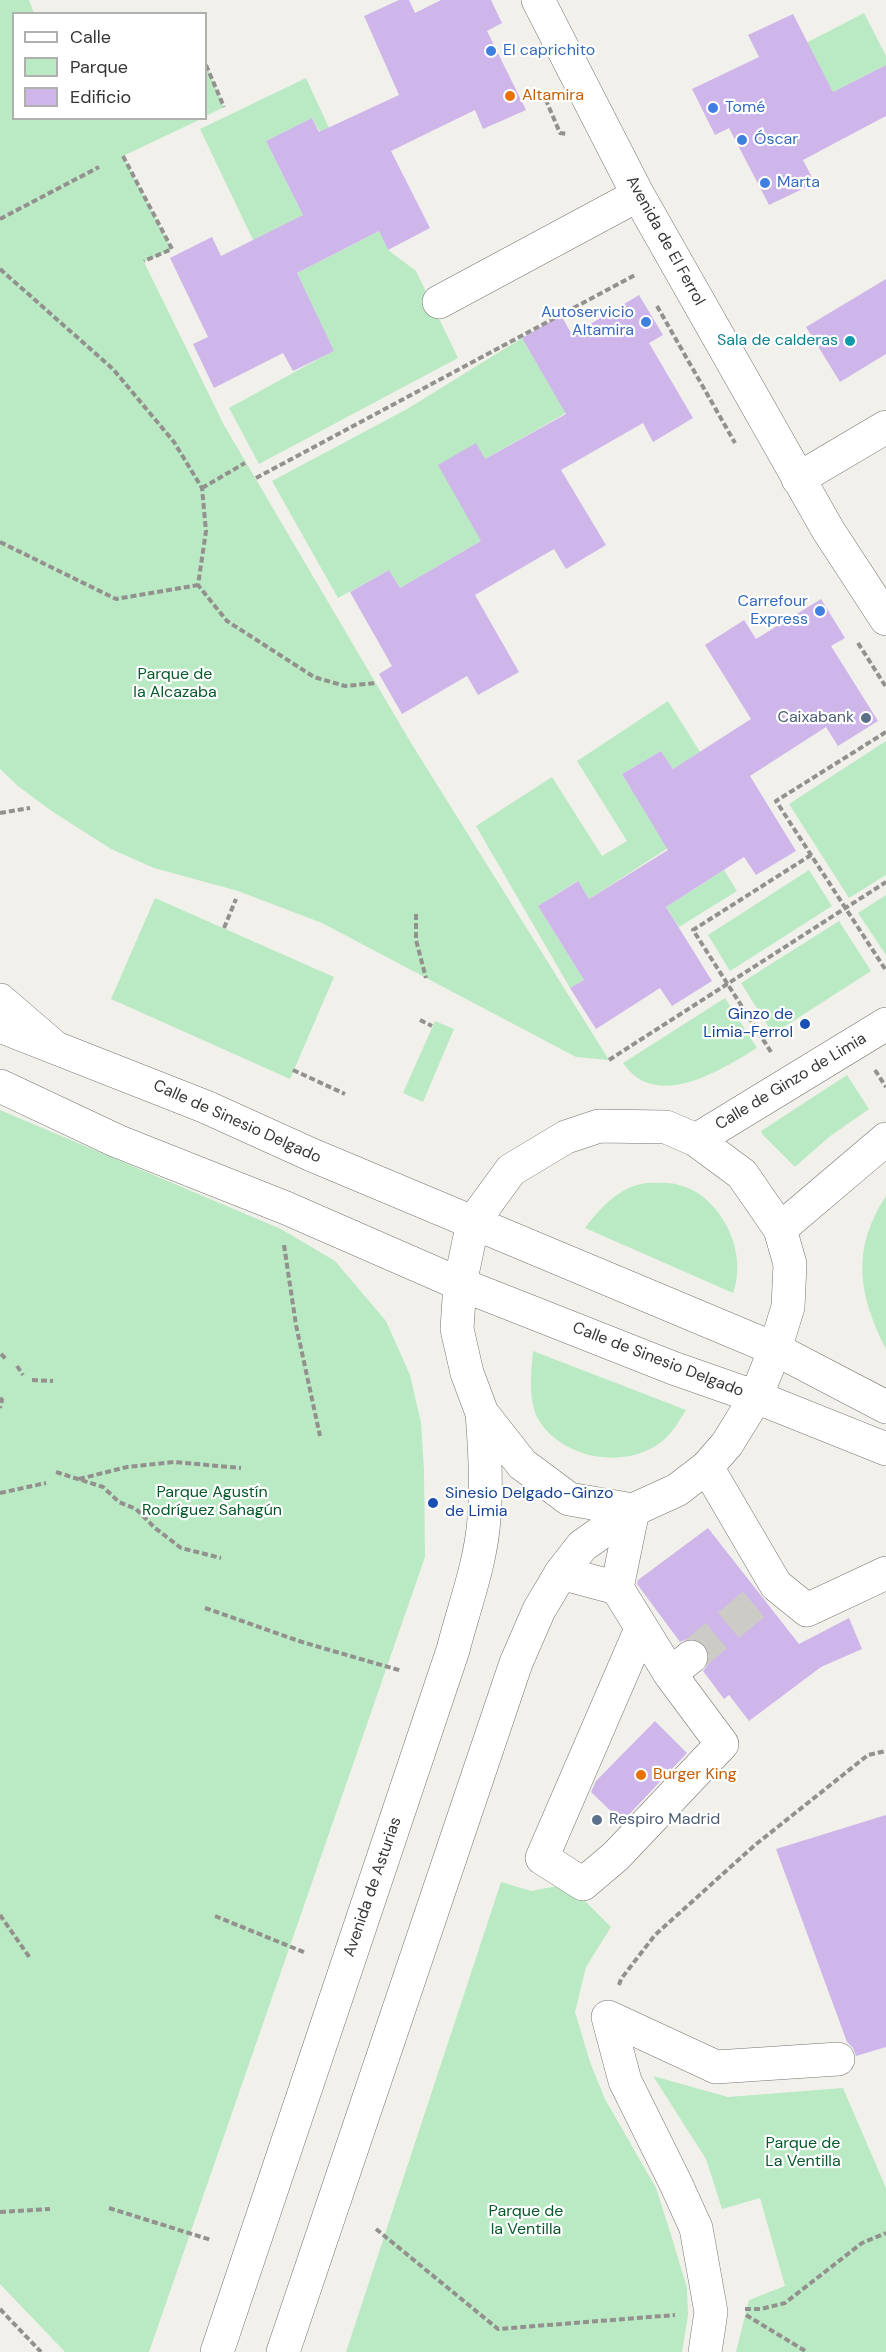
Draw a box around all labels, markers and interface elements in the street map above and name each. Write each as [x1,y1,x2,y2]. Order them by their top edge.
legend [12,12,207,120]
text: Calle [70,25,111,49]
place label: El caprichito [503,41,595,61]
marker: El caprichito [484,44,498,58]
text: Parque [70,55,128,79]
text: Edificio [70,85,131,109]
place label: Altamira [522,86,584,106]
marker: Altamira [503,89,517,103]
place label: Tomé [725,98,765,118]
marker: Tomé [706,101,720,115]
place label: Óscar [754,130,798,150]
marker: Óscar [735,133,749,147]
street label: Avenida de El Ferrol [621,173,709,309]
place label: Marta [777,173,820,193]
marker: Marta [758,176,772,190]
place label: Autoservicio Altamira [541,303,634,341]
marker: Autoservicio Altamira [639,315,653,329]
place label: Sala de calderas [717,331,838,351]
marker: Sala de calderas [843,334,857,348]
place label: Carrefour Express [738,592,808,630]
marker: Carrefour Express [813,604,827,618]
park label: Parque de la Alcazaba [133,665,217,703]
place label: Caixabank [777,708,854,728]
marker: Caixabank [859,711,873,725]
place label: Ginzo de Limia-Ferrol [703,1005,793,1043]
marker: Ginzo de Limia-Ferrol [798,1017,812,1031]
street label: Calle de Ginzo de Limia [712,1029,870,1135]
street label: Calle de Sinesio Delgado [150,1076,324,1168]
street label: Calle de Sinesio Delgado [570,1318,746,1402]
park label: Parque Agustín Rodríguez Sahagún [142,1483,282,1521]
place label: Sinesio Delgado-Ginzo de Limia [445,1484,613,1522]
marker: Sinesio Delgado-Ginzo de Limia [426,1496,440,1510]
place label: Burger King [653,1765,737,1785]
marker: Burger King [634,1768,648,1782]
place label: Respiro Madrid [609,1810,720,1830]
marker: Respiro Madrid [590,1813,604,1827]
street label: Avenida de Asturias [340,1815,406,1959]
park label: Parque de La Ventilla [765,2134,841,2172]
park label: Parque de la Ventilla [489,2202,563,2240]

